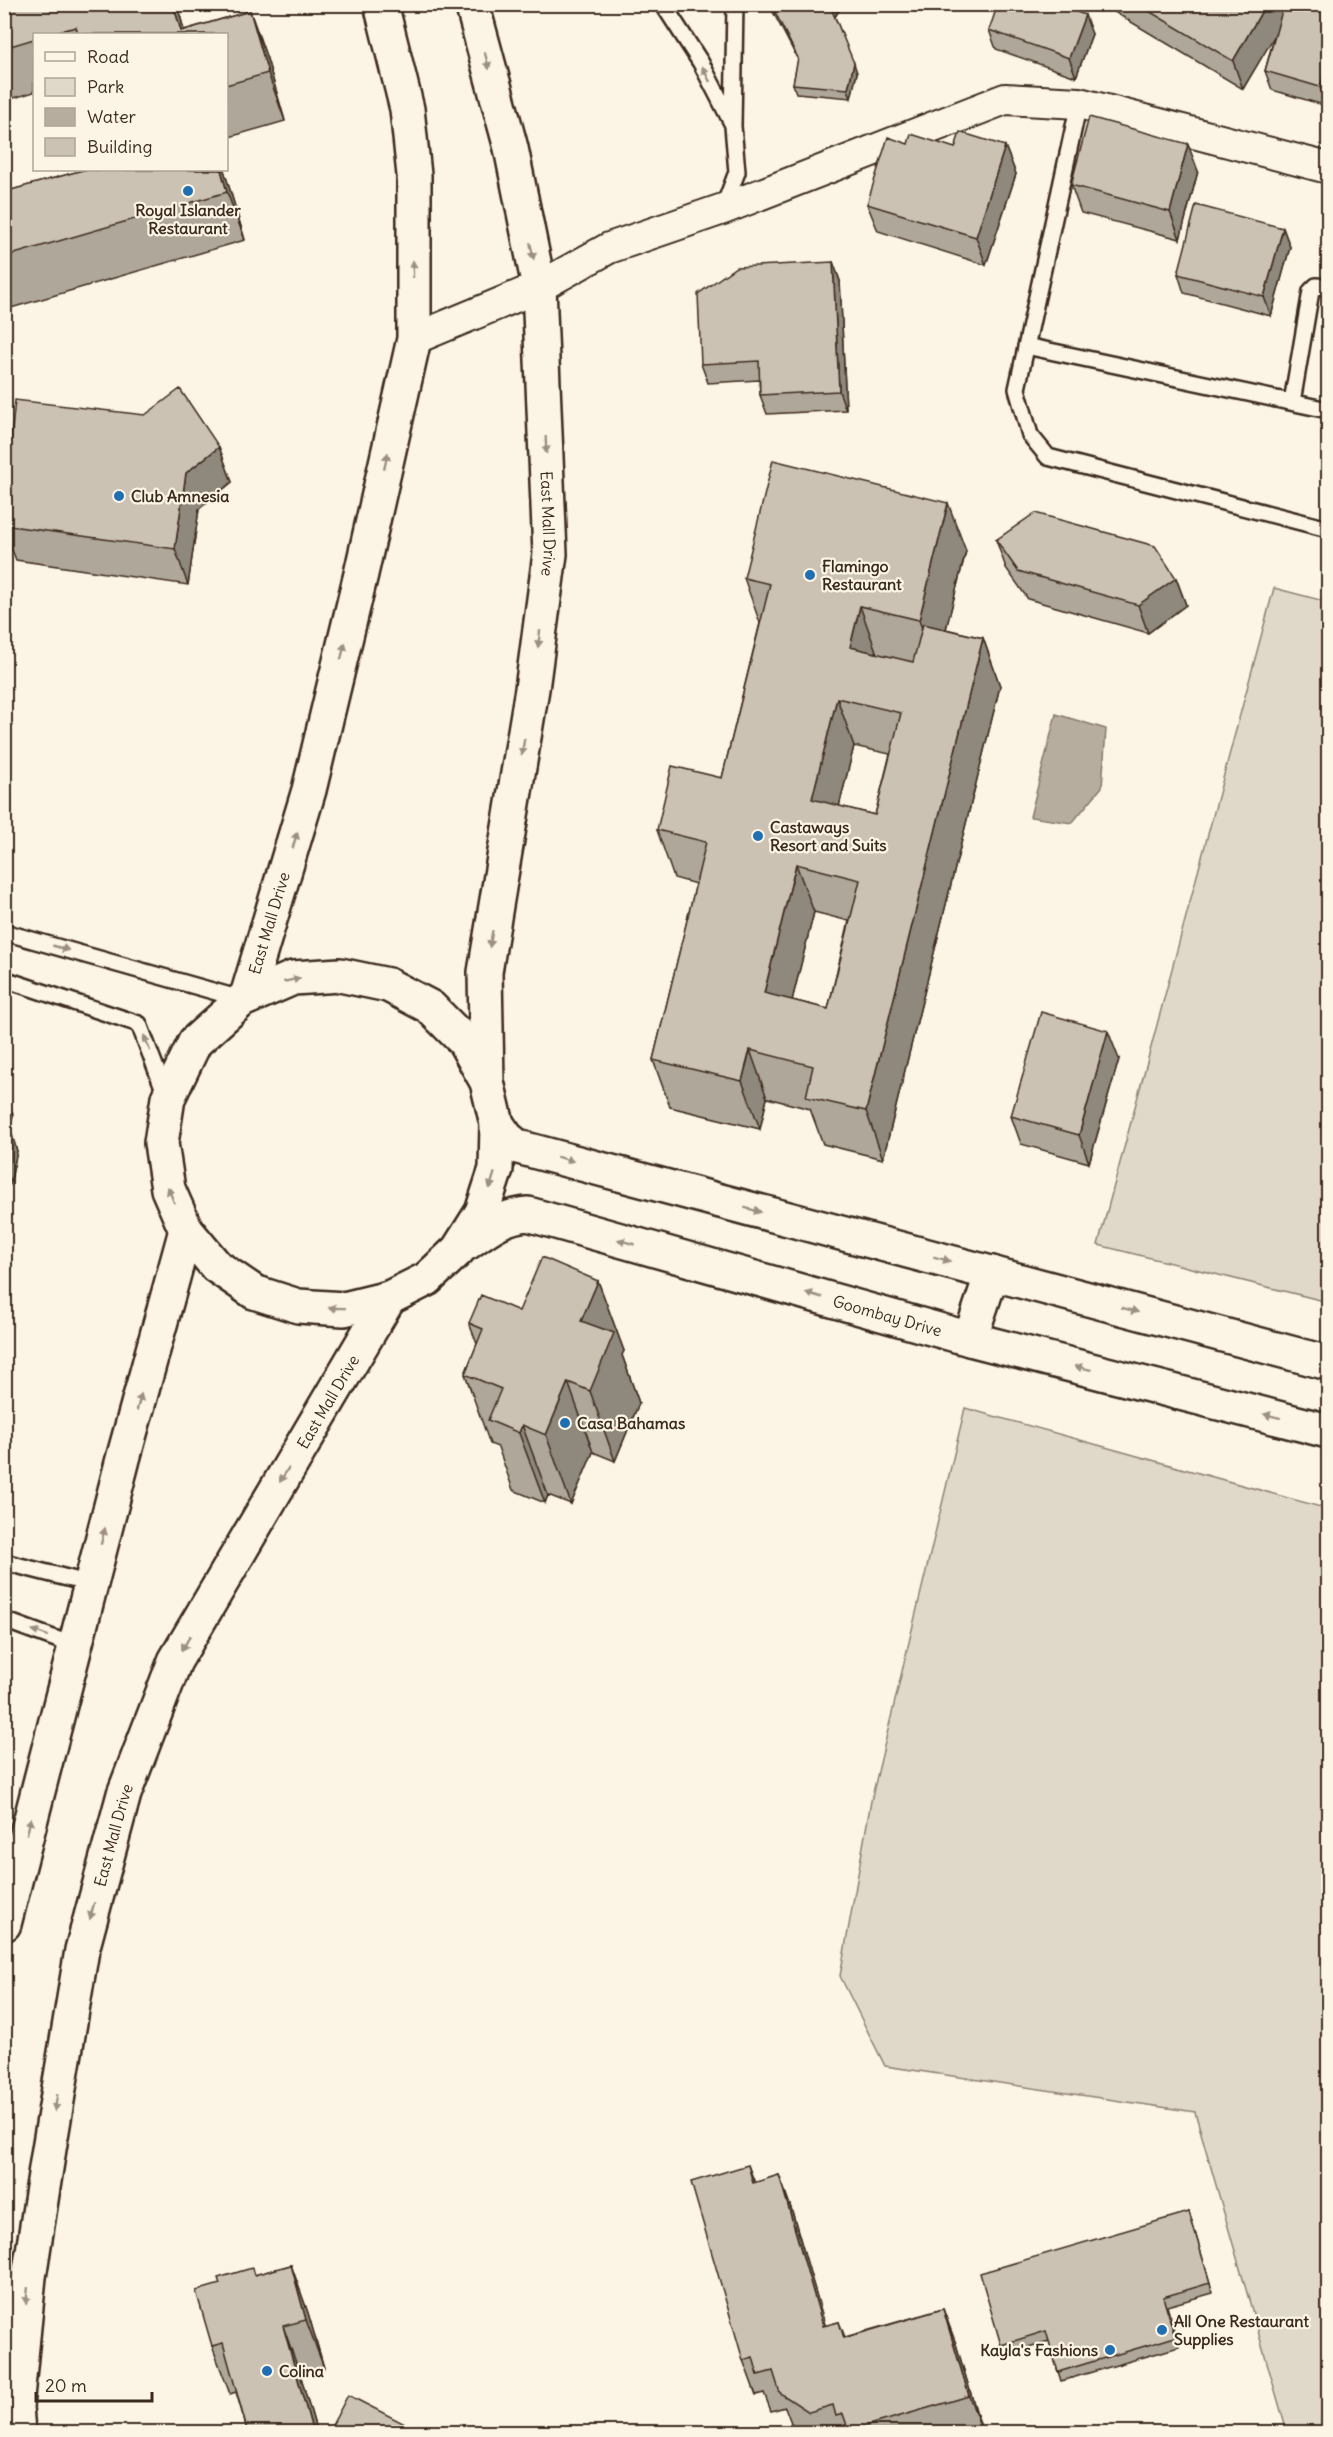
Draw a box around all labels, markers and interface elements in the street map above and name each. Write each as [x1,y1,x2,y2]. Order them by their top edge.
legend [33,33,228,171]
text: Road [87,45,130,68]
one-way arrow [483,52,493,70]
one-way arrow [701,65,711,82]
text: Park [87,75,124,98]
text: Water [87,105,137,128]
text: Building [87,135,152,158]
marker: Royal Islander Restaurant [181,184,195,198]
place label: Royal Islander Restaurant [135,200,241,238]
one-way arrow [528,241,537,260]
one-way arrow [408,259,418,278]
one-way arrow [541,435,550,454]
one-way arrow [382,451,392,470]
street label: East Mall Drive [537,471,560,578]
place label: Club Amnesia [131,486,229,506]
marker: Club Amnesia [112,489,126,503]
place label: Flamingo Restaurant [822,556,902,594]
marker: Flamingo Restaurant [803,568,817,582]
one-way arrow [534,630,543,649]
one-way arrow [338,641,348,660]
one-way arrow [518,738,527,757]
place label: Castaways Resort and Suits [770,817,887,855]
marker: Castaways Resort and Suits [751,829,765,843]
one-way arrow [290,830,300,849]
street label: East Mall Drive [244,870,294,977]
one-way arrow [486,930,495,949]
one-way arrow [52,944,70,953]
one-way arrow [283,975,302,984]
one-way arrow [141,1034,151,1052]
one-way arrow [556,1155,574,1164]
one-way arrow [487,1172,496,1190]
one-way arrow [166,1186,175,1204]
one-way arrow [744,1205,763,1215]
one-way arrow [617,1237,635,1246]
one-way arrow [933,1255,951,1265]
one-way arrow [805,1290,823,1299]
street label: Goombay Drive [831,1291,944,1341]
one-way arrow [327,1303,346,1313]
one-way arrow [1121,1306,1139,1315]
street label: East Mall Drive [292,1351,363,1452]
one-way arrow [1074,1362,1092,1372]
one-way arrow [135,1393,144,1411]
one-way arrow [1263,1411,1281,1421]
place label: Casa Bahamas [577,1413,685,1433]
marker: Casa Bahamas [558,1416,572,1430]
one-way arrow [279,1467,289,1484]
one-way arrow [99,1527,109,1545]
one-way arrow [30,1628,48,1638]
one-way arrow [180,1635,191,1651]
street label: East Mall Drive [90,1781,137,1889]
one-way arrow [25,1817,35,1836]
one-way arrow [87,1902,97,1921]
one-way arrow [52,2094,61,2113]
one-way arrow [22,2286,32,2305]
place label: All One Restaurant Supplies [1174,2311,1309,2350]
marker: All One Restaurant Supplies [1155,2323,1169,2337]
place label: Kayla's Fashions [980,2340,1098,2361]
marker: Kayla's Fashions [1103,2343,1117,2357]
place label: Colina [279,2361,324,2381]
marker: Colina [260,2364,274,2378]
scale bar [36,2365,152,2403]
text: 20 m [45,2374,87,2397]

